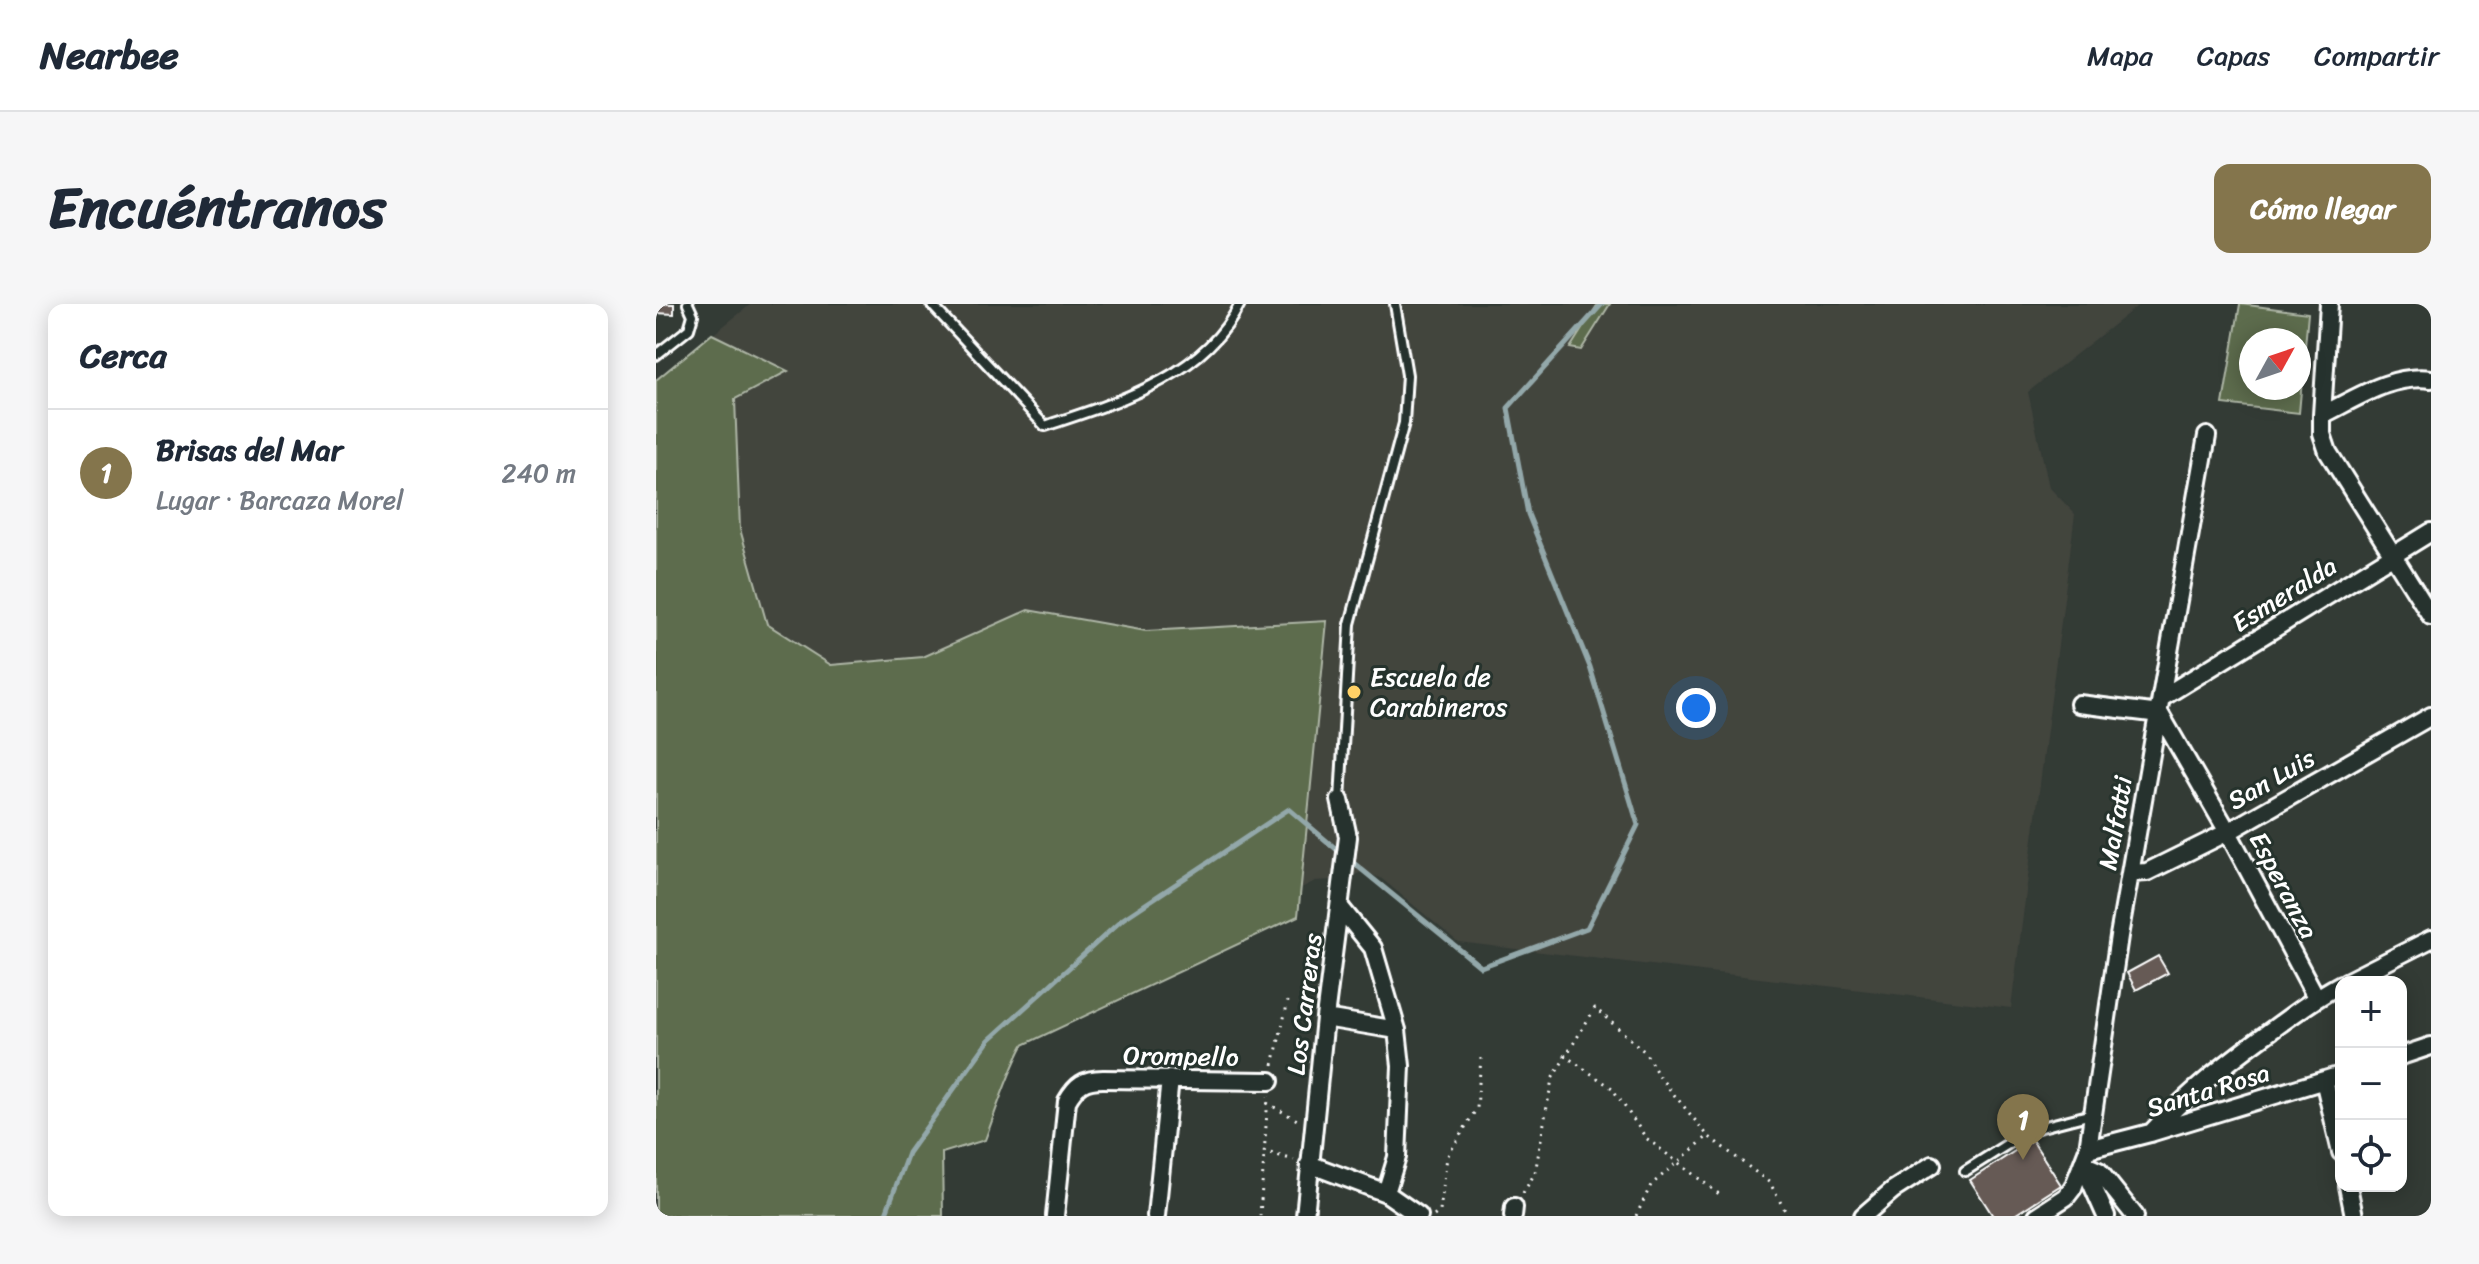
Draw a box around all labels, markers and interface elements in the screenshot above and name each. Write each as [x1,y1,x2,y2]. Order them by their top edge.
text: Nearbee [40,22,179,89]
text: Mapa [2087,31,2153,80]
text: Capas [2197,31,2270,80]
text: Compartir [2314,31,2439,80]
text: Encuéntranos [48,159,386,258]
button: Cómo llegar [2214,164,2431,253]
text: Cerca [80,326,167,386]
north arrow [2239,328,2311,400]
text: Brisas del Mar [156,423,343,477]
text: 1 [100,450,112,496]
text: 240 m [502,450,576,496]
text: Lugar · Barcaza Morel [156,477,403,523]
street label: Esmeralda [2222,543,2346,645]
place label: Escuela de Carabineros [1370,654,1507,730]
marker: Escuela de Carabineros [1345,683,1363,701]
your location [1676,688,1716,728]
street label: San Luis [2218,735,2324,823]
street label: Malfatti [2084,772,2146,874]
street label: Esperanza [2236,823,2332,947]
street label: Los Carreras [1272,930,1336,1078]
map controls [2335,976,2407,1192]
button: + [2335,976,2407,1048]
street label: Orompello [1123,1032,1239,1080]
button: − [2335,1048,2407,1120]
street label: Santa Rosa [2141,1049,2275,1131]
pin: 1 [1997,1094,2049,1160]
button: locate [2335,1120,2407,1192]

